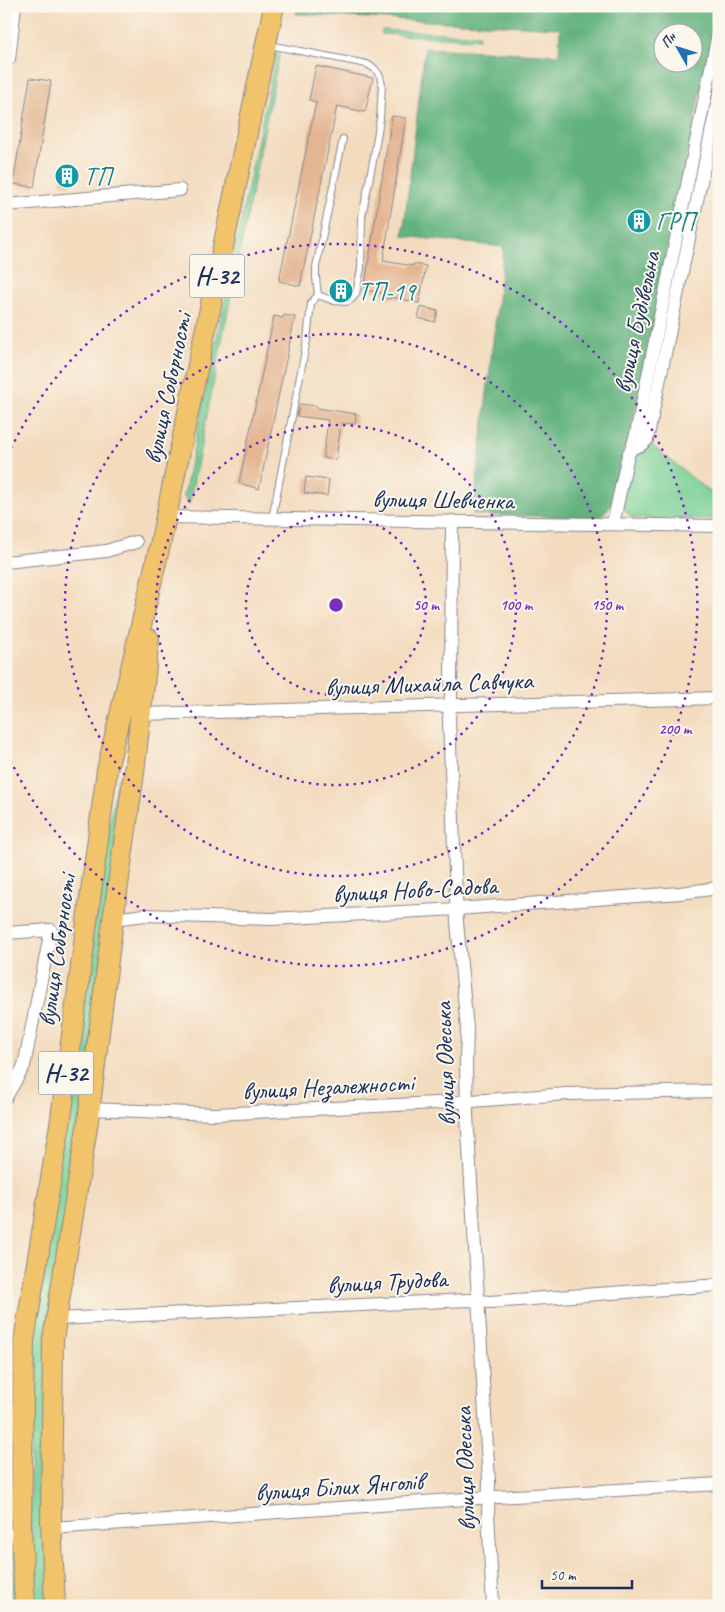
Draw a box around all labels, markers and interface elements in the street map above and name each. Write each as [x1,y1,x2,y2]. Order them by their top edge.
north arrow [652,22,702,72]
text: Пн [657,28,680,51]
place label: ТП [84,161,114,193]
building icon: ТП [54,163,80,189]
place label: ГРП [656,206,699,238]
building icon: ГРП [626,208,652,234]
street label: вулиця Будівельна [606,247,668,396]
road number: Н-32 [190,255,244,298]
place label: ТП-19 [358,276,417,308]
building icon: ТП-19 [328,278,354,304]
street label: вулиця Соборності [136,307,200,467]
street label: вулиця Шевченка [372,483,517,517]
centre of rings [327,596,345,614]
text: 50 m [413,596,440,615]
text: 100 m [500,596,534,615]
text: 150 m [591,596,625,615]
street label: вулиця Михайла Савчука [325,664,536,704]
text: 200 m [659,720,693,739]
street label: вулиця Соборності [30,869,84,1028]
street label: вулиця Ново-Садова [332,870,501,910]
street label: вулиця Одеська [427,999,463,1127]
road number: Н-32 [38,1052,94,1094]
street label: вулиця Незалежності [242,1066,418,1108]
street label: вулиця Трудова [326,1263,451,1301]
street label: вулиця Одеська [447,1404,483,1532]
street label: вулиця Білих Янголів [254,1465,430,1509]
scale bar [542,1557,632,1589]
text: 50 m [550,1566,577,1585]

